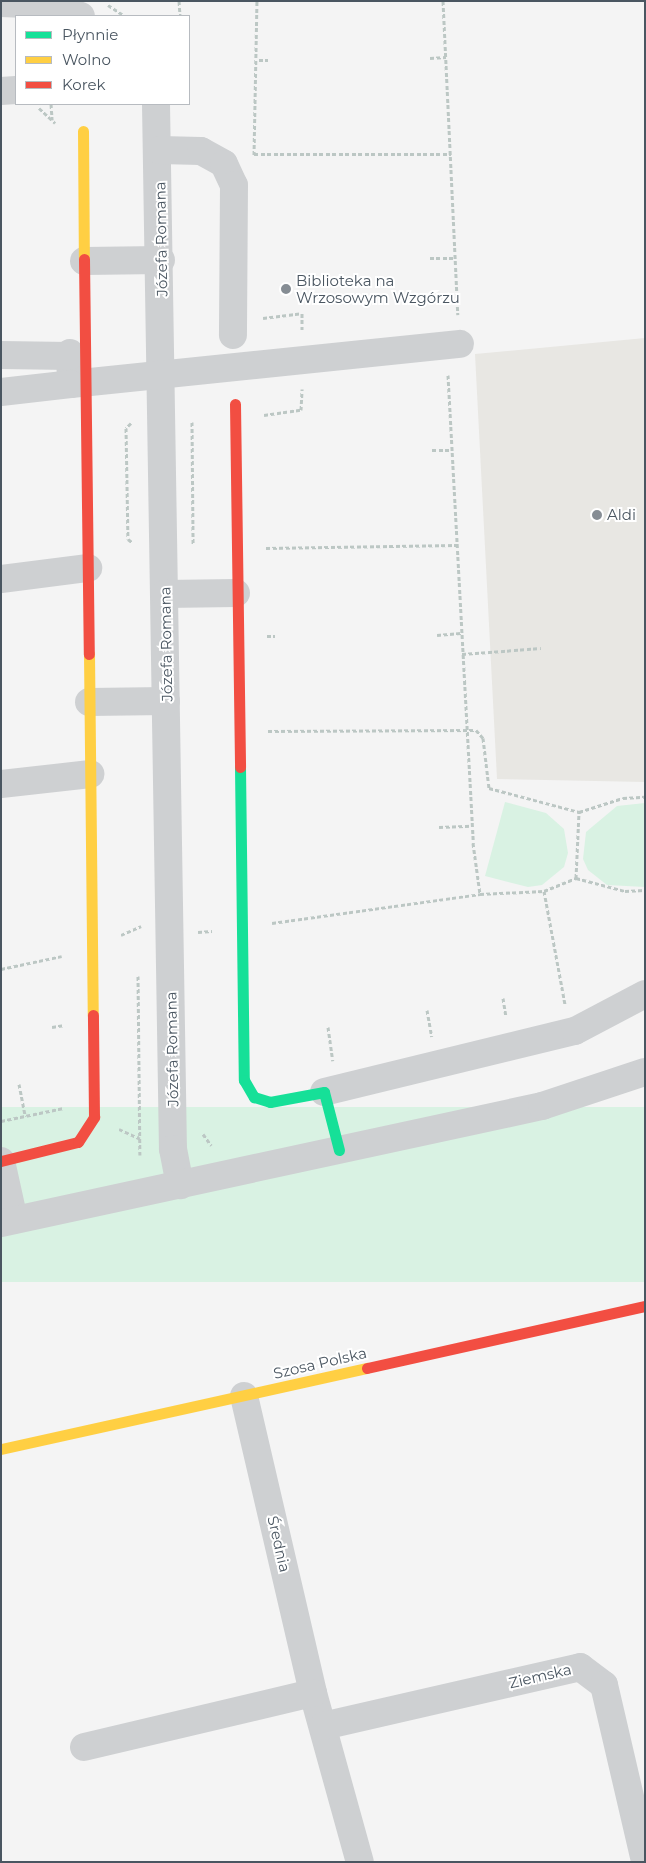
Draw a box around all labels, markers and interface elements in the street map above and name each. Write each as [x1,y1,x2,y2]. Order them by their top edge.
legend [15,15,190,105]
text: Płynnie [62,25,118,44]
text: Wolno [62,50,111,69]
text: Korek [62,75,106,94]
street label: Józefa Romana [151,181,171,297]
place label: Biblioteka na Wrzosowym Wzgórzu [296,271,460,306]
marker: Biblioteka na Wrzosowym Wzgórzu [280,283,292,295]
place label: Aldi [607,506,636,524]
marker: Aldi [591,509,603,521]
street label: Józefa Romana [156,586,176,702]
street label: Józefa Romana [162,991,182,1107]
street label: Szosa Polska [272,1344,368,1382]
street label: Średnia [264,1514,294,1574]
street label: Ziemska [507,1660,573,1692]

